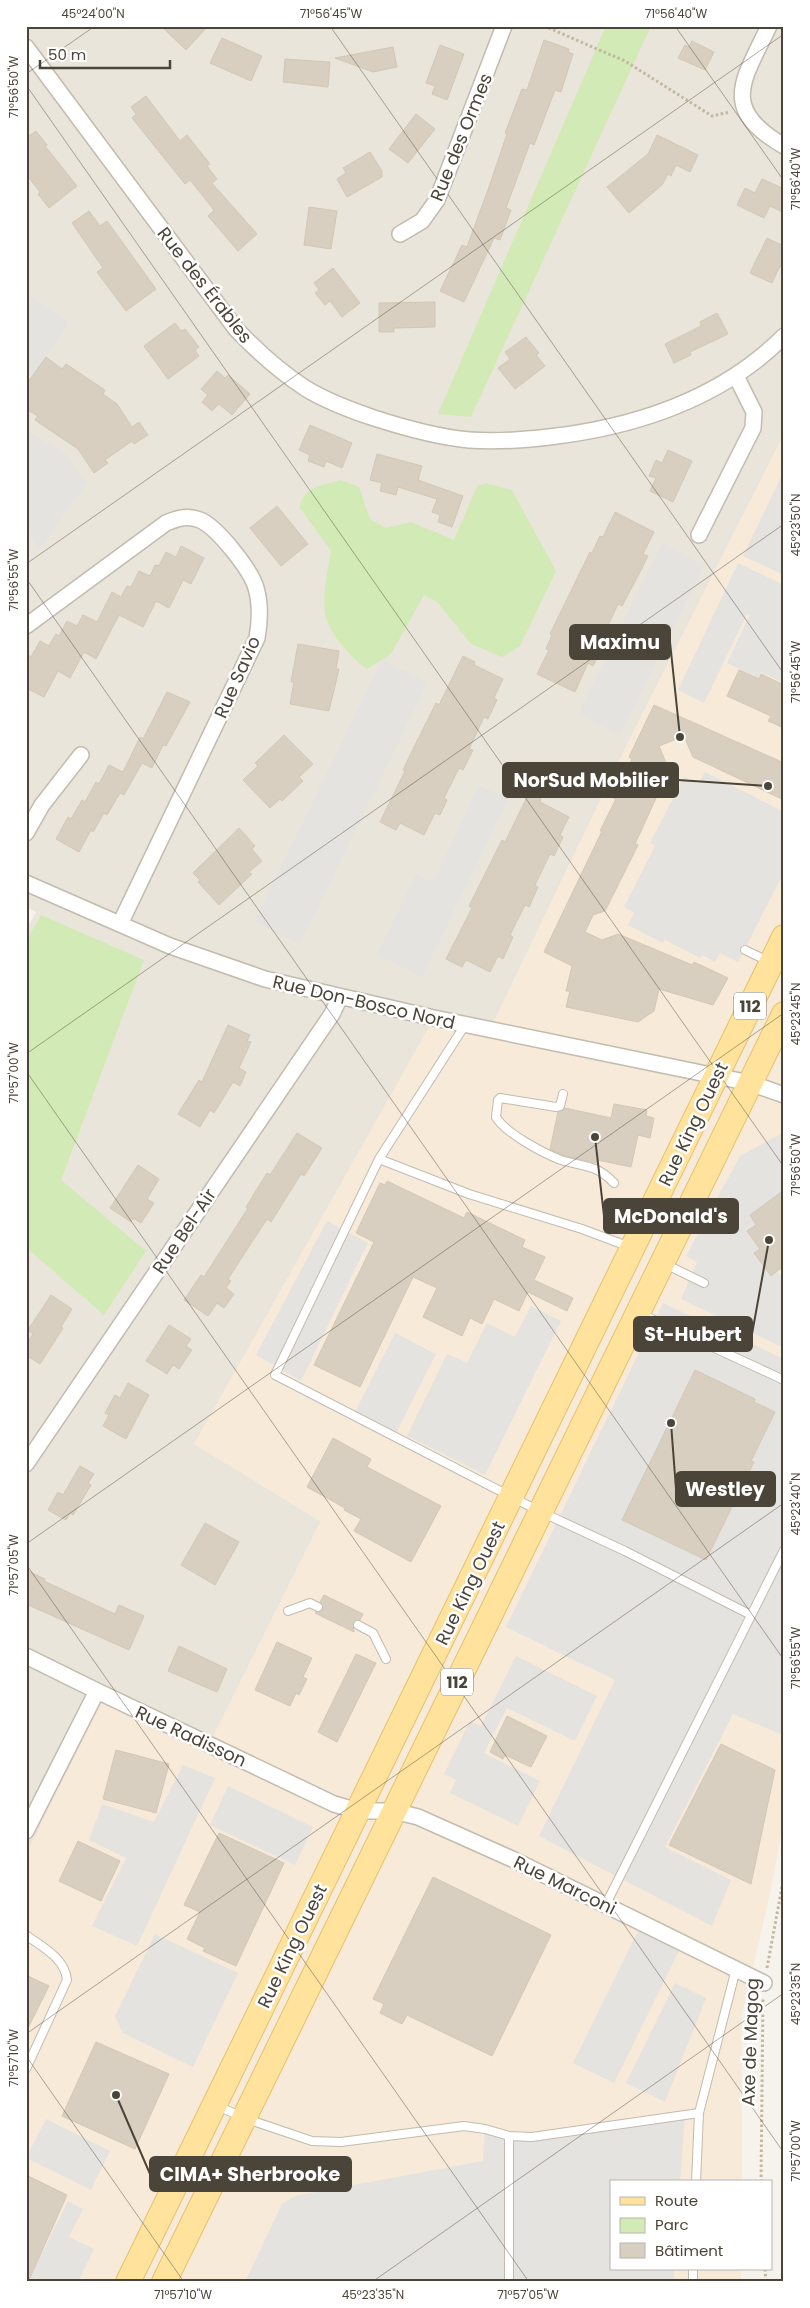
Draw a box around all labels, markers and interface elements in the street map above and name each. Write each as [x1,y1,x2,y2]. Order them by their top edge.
text: 45°24'00"N [61,5,125,22]
text: 71°56'45"W [300,5,363,22]
text: 71°56'40"W [645,5,708,22]
scale bar [40,38,170,70]
text: 50 m [48,44,86,65]
text: 71°56'50"W [5,55,22,118]
street label: Rue des Ormes [424,69,498,205]
text: 71°56'40"W [787,147,804,210]
street label: Rue des Érables [152,222,258,348]
text: 45°23'50"N [787,494,804,556]
text: 71°56'55"W [5,548,22,611]
callout: Maximu [570,625,670,659]
text: Maximu [580,629,660,656]
street label: Rue Savio [208,632,266,722]
text: 71°56'45"W [787,640,804,703]
callout: NorSud Mobilier [503,763,678,797]
text: NorSud Mobilier [513,767,669,794]
street label: Rue Don-Bosco Nord [270,969,458,1035]
text: 45°23'45"N [787,983,804,1045]
road number: 112 [734,992,766,1019]
text: 71°57'00"W [5,1042,22,1104]
street label: Rue King Ouest [652,1058,734,1190]
text: 71°56'50"W [787,1133,804,1196]
street label: Rue Bel-Air [146,1183,222,1279]
callout: McDonald's [604,1199,738,1233]
text: McDonald's [614,1203,728,1230]
callout: St-Hubert [634,1317,752,1351]
text: St-Hubert [644,1321,742,1348]
callout: Westley [676,1472,775,1506]
text: 45°23'40"N [787,1473,804,1535]
text: Westley [685,1476,766,1503]
street label: Rue King Ouest [429,1517,511,1649]
text: 71°57'05"W [5,1534,22,1596]
text: 71°56'55"W [787,1626,804,1689]
road number: 112 [441,1668,473,1695]
street label: Rue Radisson [131,1699,251,1773]
street label: Rue Marconi [510,1849,620,1921]
street label: Rue King Ouest [251,1880,333,2012]
text: 45°23'35"N [787,1963,804,2025]
street label: Axe de Magog [735,1977,765,2107]
text: 71°57'10"W [5,2029,22,2087]
text: 71°57'00"W [787,2120,804,2182]
callout: CIMA+ Sherbrooke [150,2157,351,2191]
text: CIMA+ Sherbrooke [160,2161,341,2188]
legend [610,2180,772,2270]
text: Route [655,2190,698,2211]
text: Parc [655,2214,689,2235]
text: Bâtiment [655,2240,723,2261]
text: 71°57'10"W [154,2286,212,2303]
text: 45°23'35"N [342,2286,404,2303]
text: 71°57'05"W [497,2286,559,2303]

